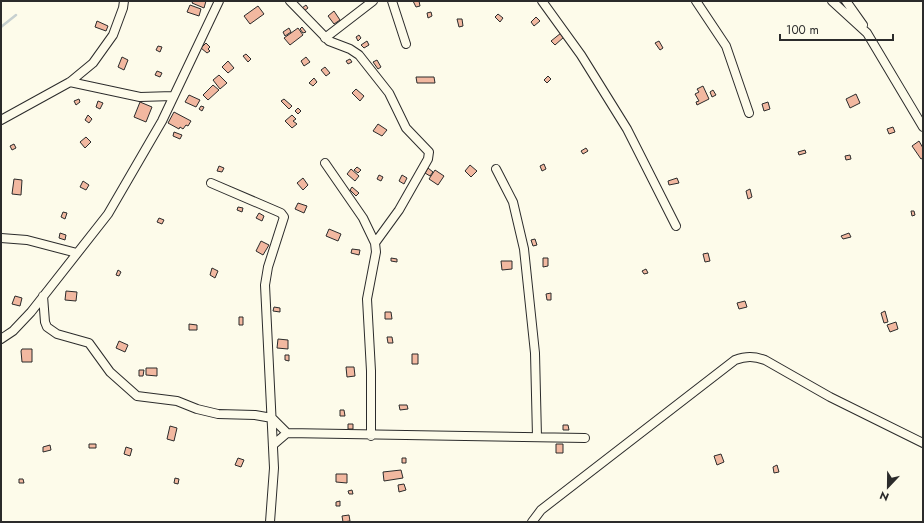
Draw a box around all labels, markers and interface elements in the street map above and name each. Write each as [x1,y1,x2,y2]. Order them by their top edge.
scale bar [780,16,893,42]
text: 100 m [786,21,819,39]
north arrow [868,467,908,507]
text: N [877,487,891,505]

